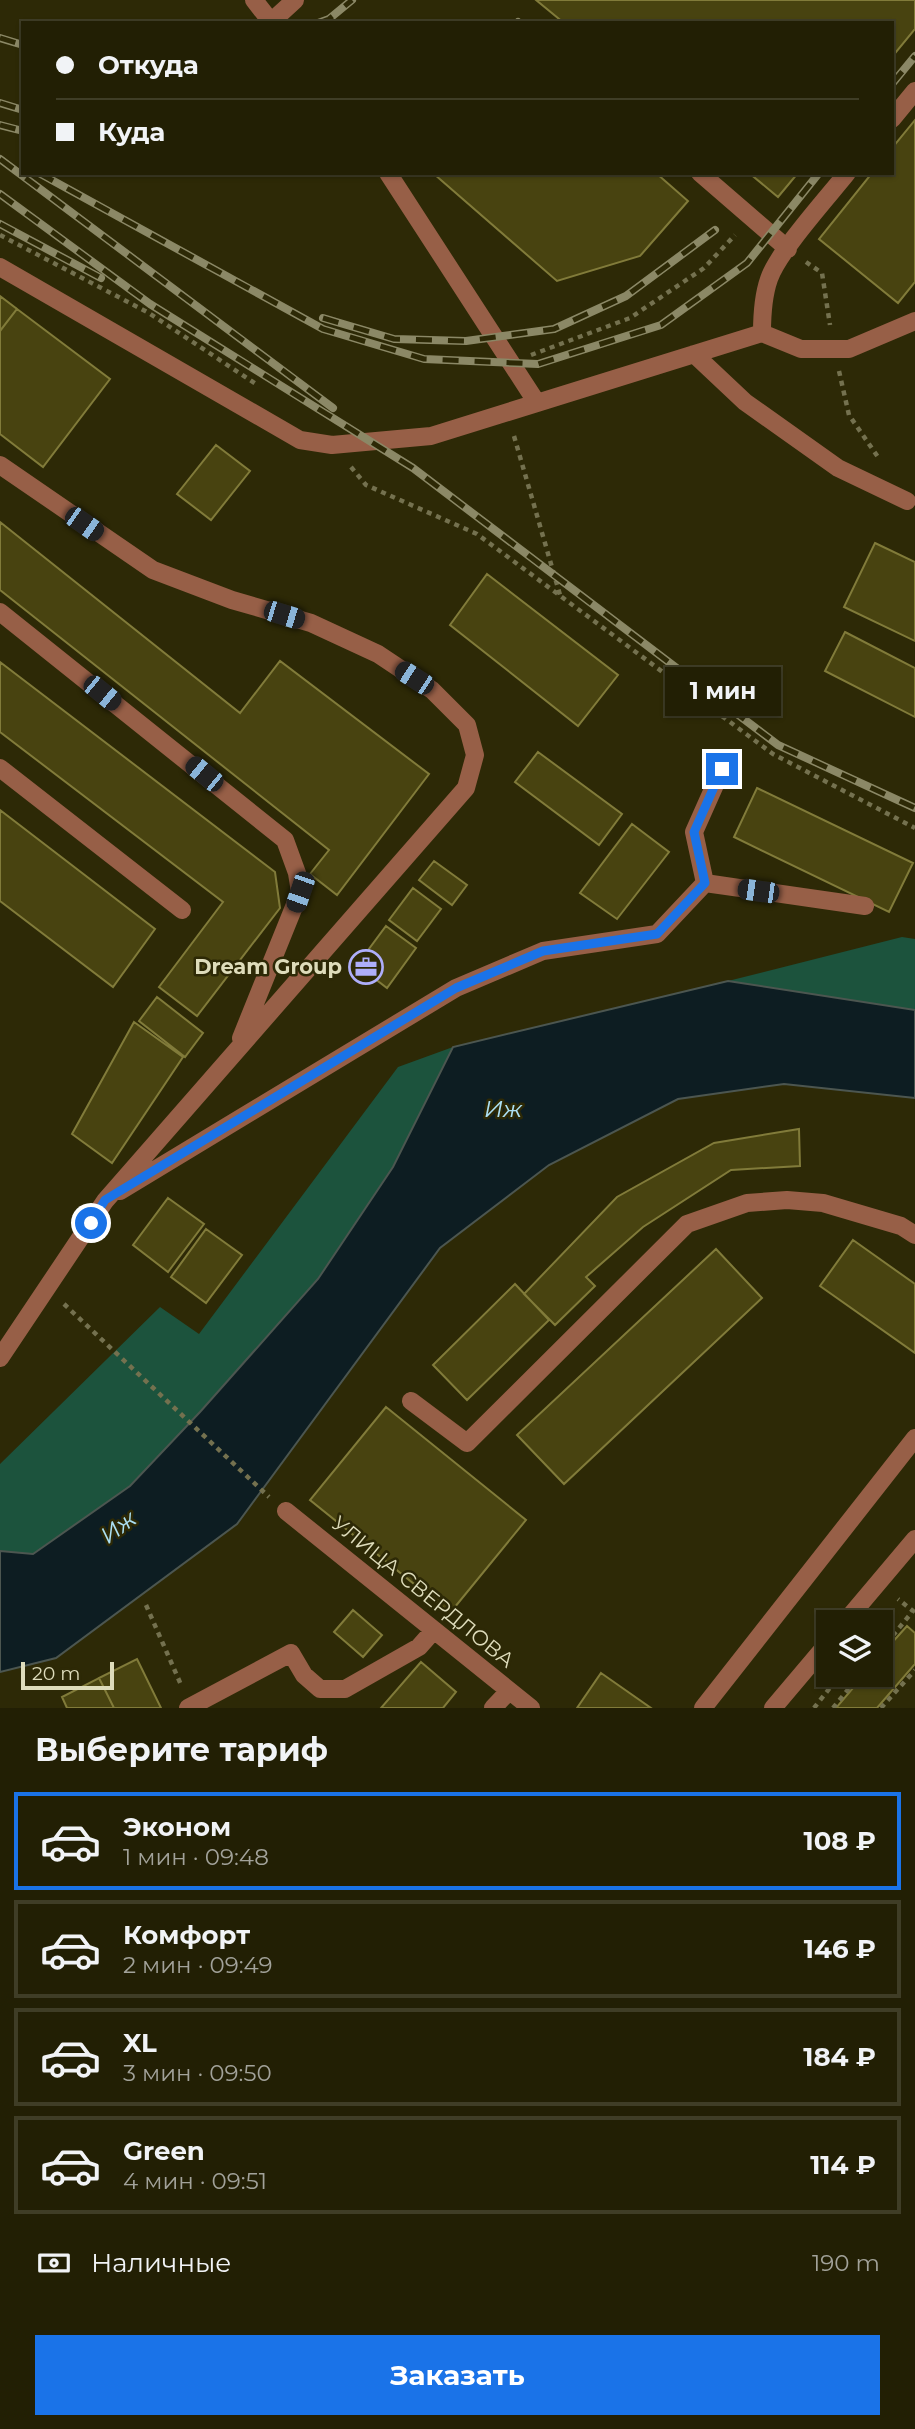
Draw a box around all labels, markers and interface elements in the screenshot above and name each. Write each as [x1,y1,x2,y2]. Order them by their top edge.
text: Откуда [98,49,199,81]
text: Куда [98,116,165,148]
car [61,503,108,545]
car [261,599,308,631]
car [391,658,438,698]
callout: 1 мин [664,668,780,716]
car [80,672,125,714]
text: 1 мин [690,677,756,705]
car [182,753,227,795]
route end [706,753,738,785]
car [284,869,317,915]
car [736,878,781,904]
office icon: Dream Group [347,948,385,986]
place label: Dream Group [194,954,342,979]
water label: Иж [484,1095,523,1123]
route start [75,1207,107,1239]
water label: Иж [94,1504,142,1550]
street label: УЛИЦА СВЕРДЛОВА [327,1510,520,1673]
map controls [816,1610,893,1687]
button: layers [816,1610,893,1687]
scale bar [21,1659,114,1691]
text: 20 m [32,1662,80,1685]
text: Выберите тариф [35,1730,328,1769]
icon: car [39,1810,102,1873]
text: Эконом [123,1811,231,1843]
text: 108 ₽ [803,1825,876,1857]
text: 1 мин · 09:48 [123,1843,269,1871]
icon: car [39,1918,102,1981]
text: Комфорт [123,1919,250,1951]
text: 146 ₽ [804,1933,876,1965]
text: 2 мин · 09:49 [123,1951,273,1979]
icon: car [39,2026,102,2089]
text: XL [123,2027,157,2059]
text: 184 ₽ [803,2041,876,2073]
text: 3 мин · 09:50 [123,2059,272,2087]
icon: car [39,2134,102,2197]
text: Green [123,2135,205,2167]
text: 114 ₽ [810,2149,876,2181]
text: 4 мин · 09:51 [123,2167,267,2195]
icon: cash [35,2244,73,2282]
text: Наличные [91,2247,231,2279]
text: 190 m [812,2249,880,2277]
button: Заказать [35,2335,880,2415]

